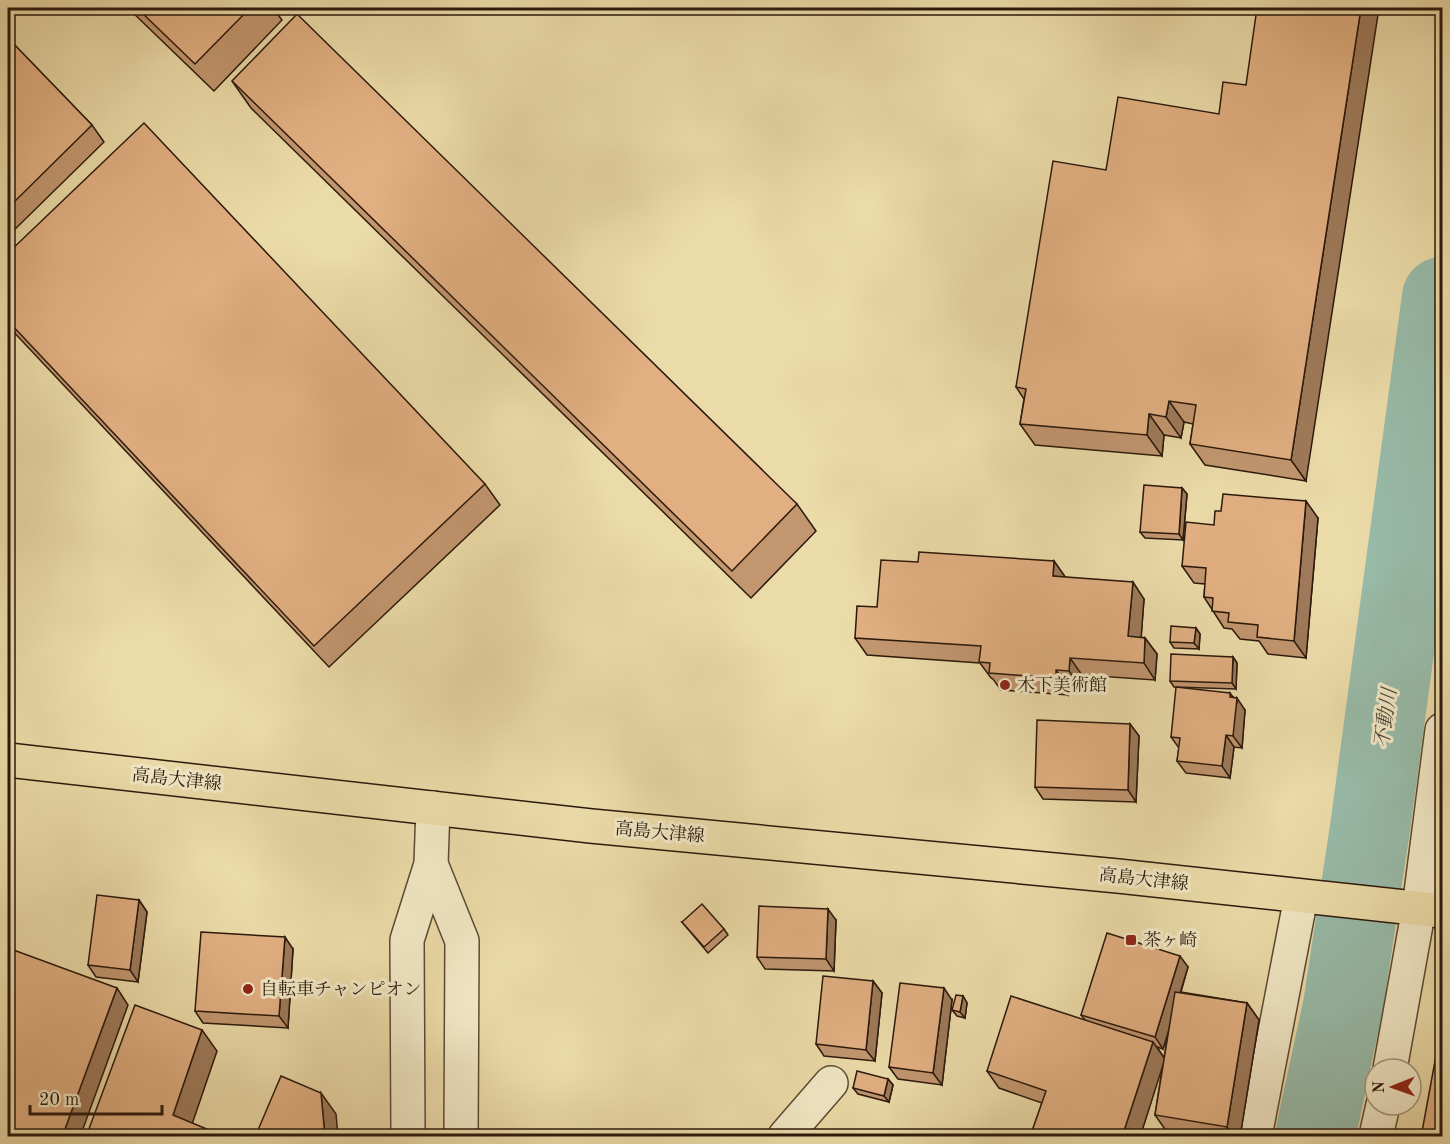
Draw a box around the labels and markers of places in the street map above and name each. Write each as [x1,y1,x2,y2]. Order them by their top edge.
place label: 木下美術館 [1017,675,1107,695]
marker: 木下美術館 [998,678,1012,692]
place label: 茶ヶ崎 [1143,930,1197,950]
marker: 茶ヶ崎 [1124,933,1138,947]
place label: 自転車チャンピオン [260,979,421,999]
marker: 自転車チャンピオン [241,982,255,996]

